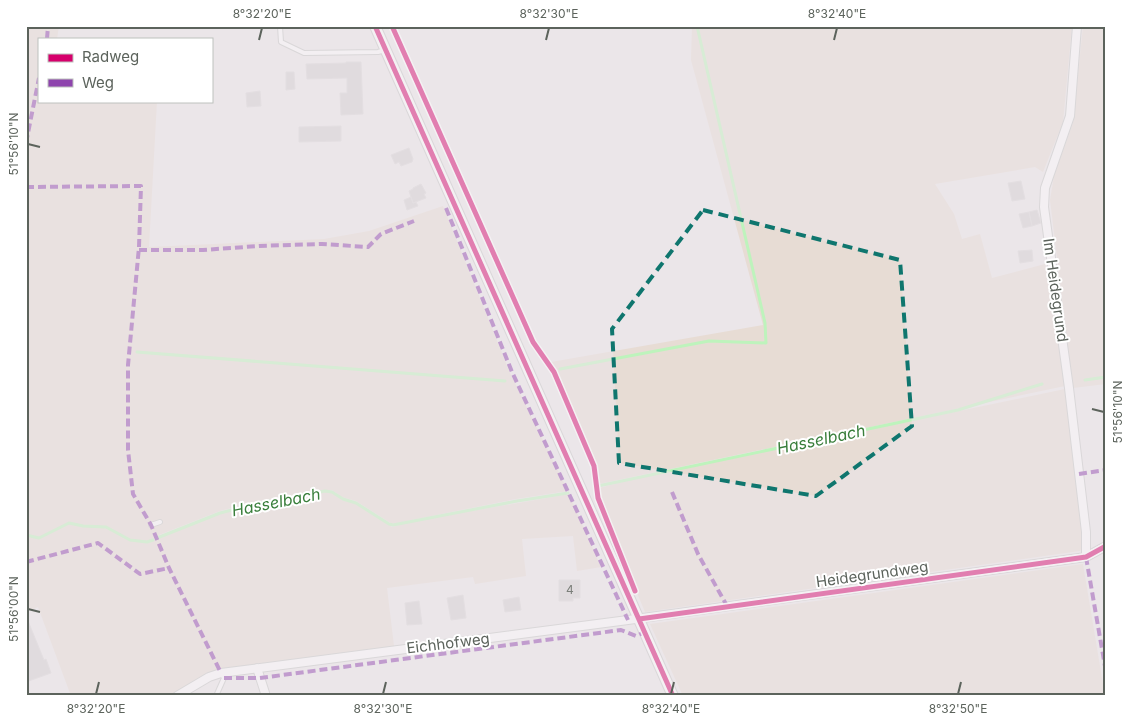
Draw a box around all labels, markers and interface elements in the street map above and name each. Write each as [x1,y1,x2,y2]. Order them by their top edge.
text: 8°32'20"E [233,6,291,21]
text: 8°32'30"E [520,6,578,21]
text: 8°32'40"E [808,6,866,21]
legend [38,38,212,102]
text: Radweg [82,47,139,66]
text: Weg [82,73,114,92]
text: 51°56'10"N [6,112,21,176]
street label: Im Heidegrund [1039,237,1073,343]
text: 51°56'10"N [1110,380,1125,444]
water label: Hasselbach [775,420,867,458]
water label: Hasselbach [230,484,322,520]
street label: Heidegrundweg [815,557,929,591]
text: 51°56'00"N [6,576,21,642]
house number: 4 [566,582,574,597]
street label: Eichhofweg [405,628,491,658]
text: 8°32'20"E [67,701,125,716]
text: 8°32'30"E [354,701,412,716]
text: 8°32'40"E [642,701,700,716]
text: 8°32'50"E [929,701,987,716]

